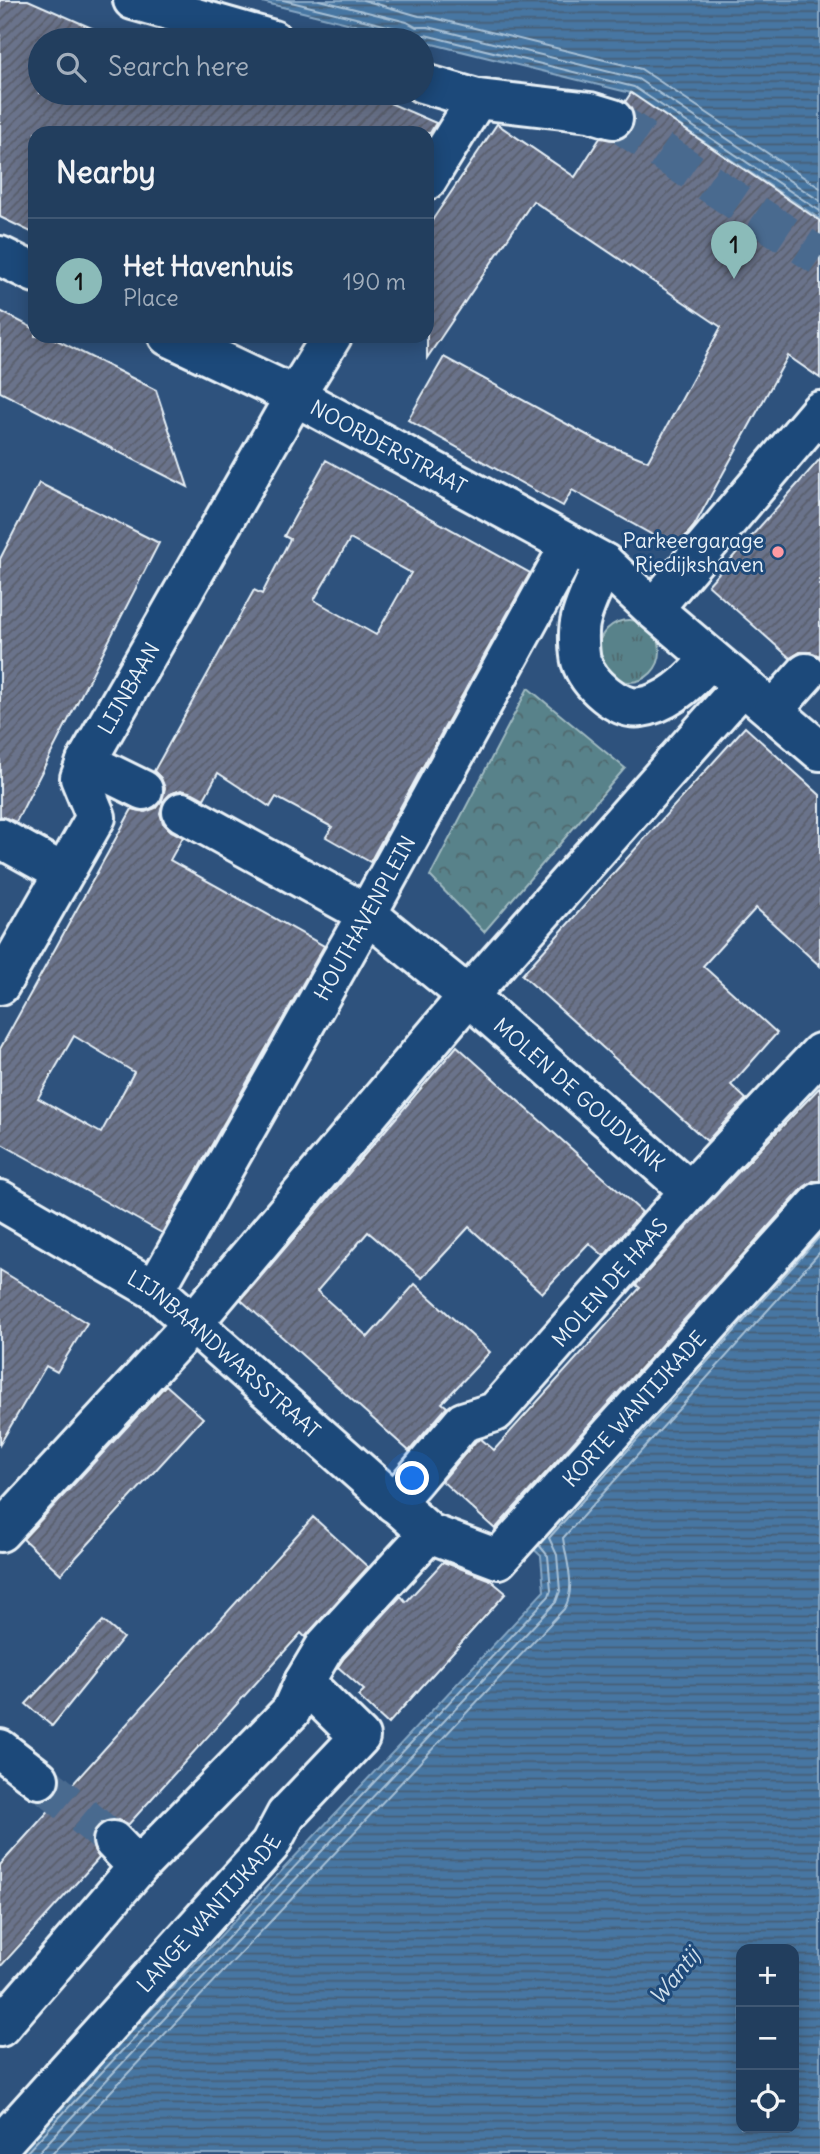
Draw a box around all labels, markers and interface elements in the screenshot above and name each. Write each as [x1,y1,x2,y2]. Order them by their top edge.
search box [28,28,434,105]
icon: search [52,48,90,86]
text: Search here [108,50,249,83]
text: Nearby [56,153,156,191]
pin: 1 [711,221,757,279]
text: Het Havenhuis [123,250,293,283]
text: 1 [74,267,84,296]
text: 190 m [343,267,406,296]
text: Place [123,283,179,312]
street label: NOORDERSTRAAT [306,393,472,500]
place label: Parkeergarage Riedijkshaven [623,527,764,578]
marker: Parkeergarage Riedijkshaven [770,544,786,560]
street label: LIJNBAAN [91,637,165,739]
street label: HOUTHAVENPLEIN [308,831,421,1005]
street label: MOLEN DE GOUDVINK [488,1012,671,1177]
street label: MOLEN DE HAAS [546,1212,673,1352]
street label: LIJNBAANDWARSSTRAAT [123,1264,326,1444]
street label: KORTE WANTIJKADE [556,1325,711,1492]
your location [395,1461,429,1495]
street label: LANGE WANTIJKADE [131,1830,287,1998]
water label: Wantij [642,1940,707,2010]
map controls [736,1944,799,2133]
button: + [736,1944,799,2007]
button: − [736,2007,799,2070]
button: locate [736,2070,799,2133]

